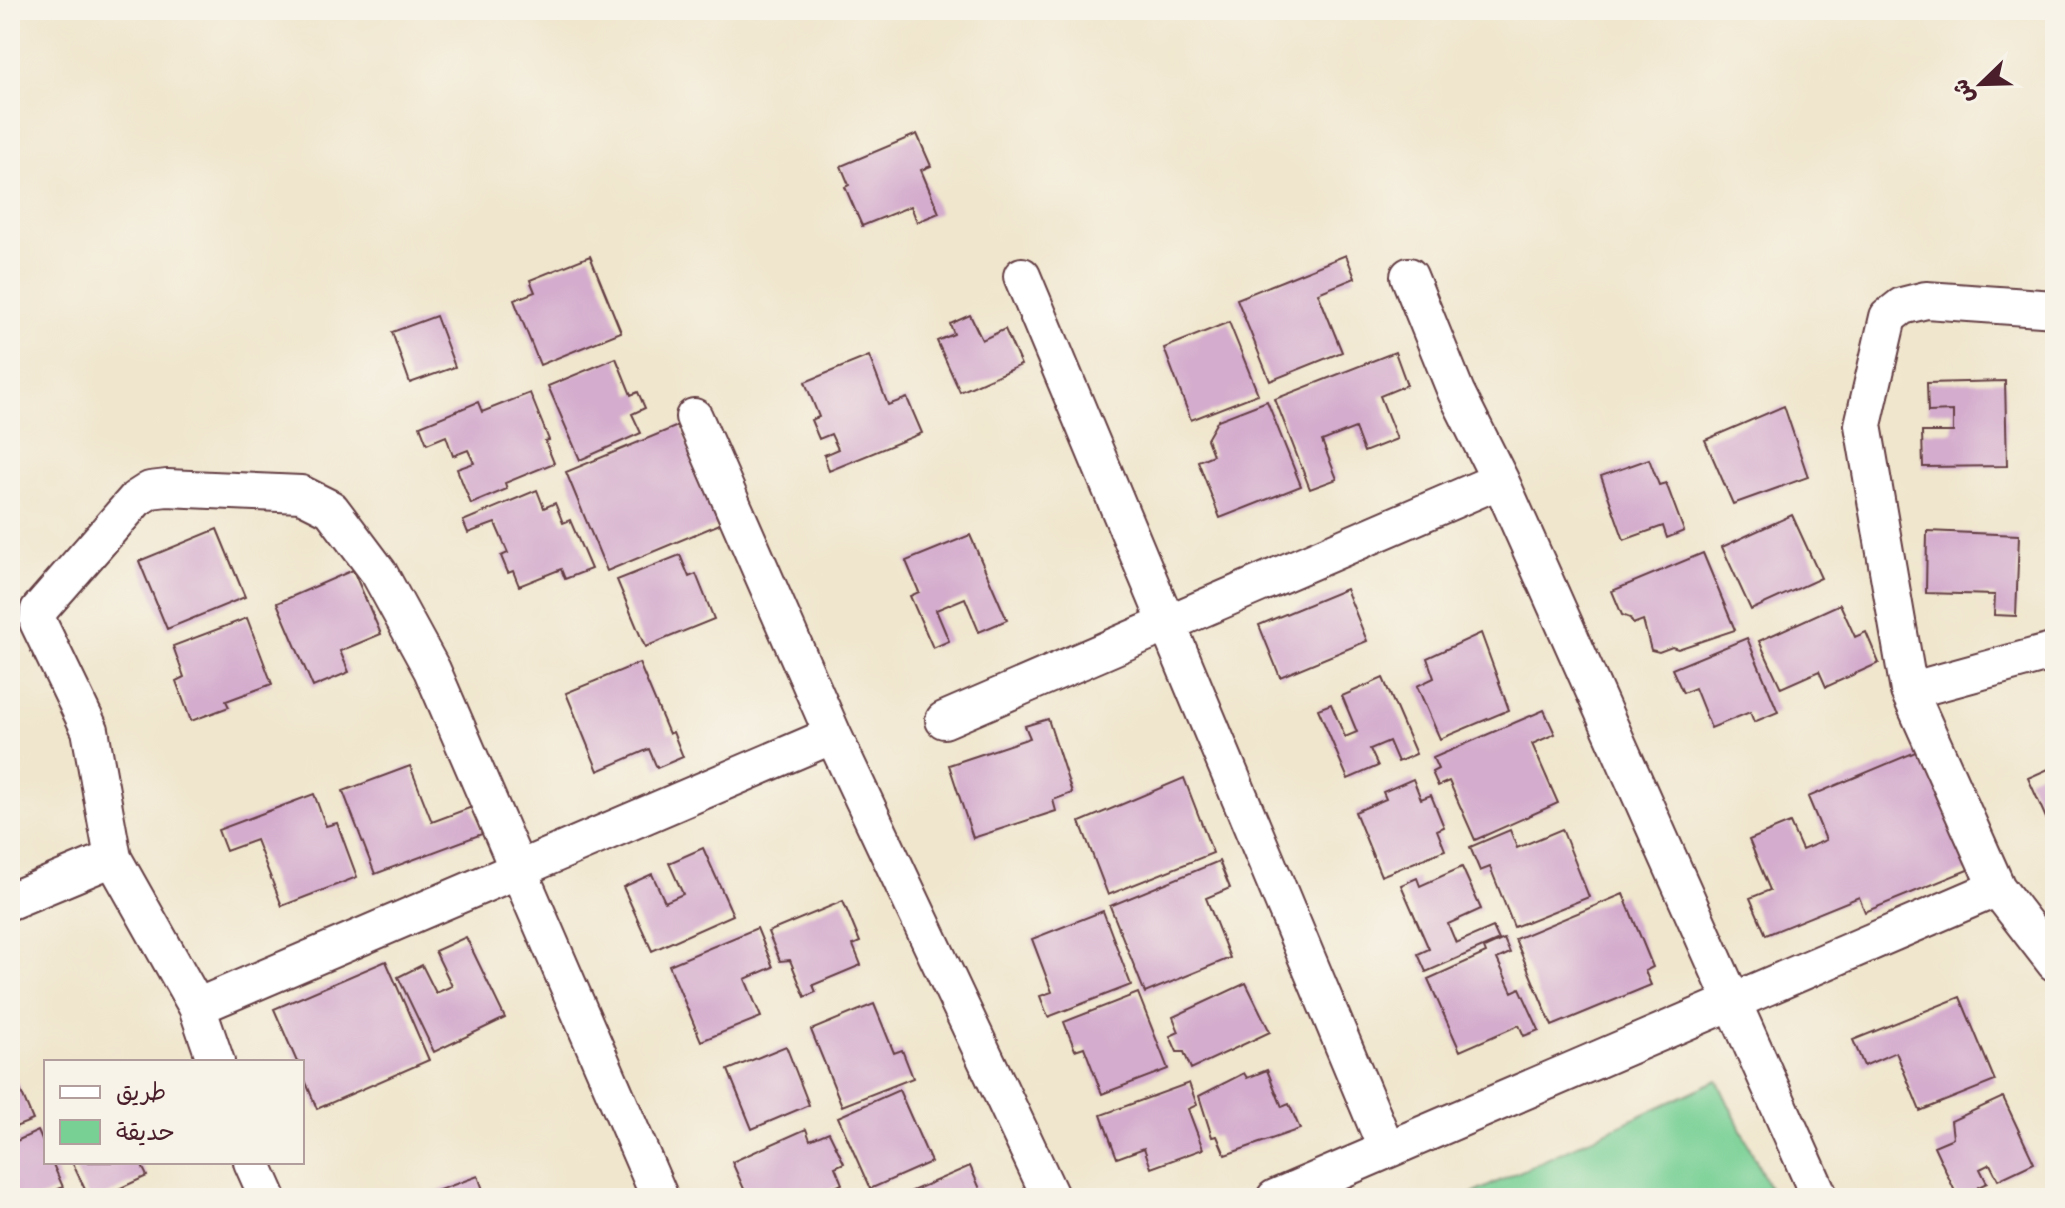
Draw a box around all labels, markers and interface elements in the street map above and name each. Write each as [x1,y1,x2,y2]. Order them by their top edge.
north arrow [1941,44,2021,124]
text: ش [1945,75,1980,108]
legend [44,1060,304,1164]
text: طريق [116,1076,166,1106]
text: حديقة [116,1116,175,1146]

